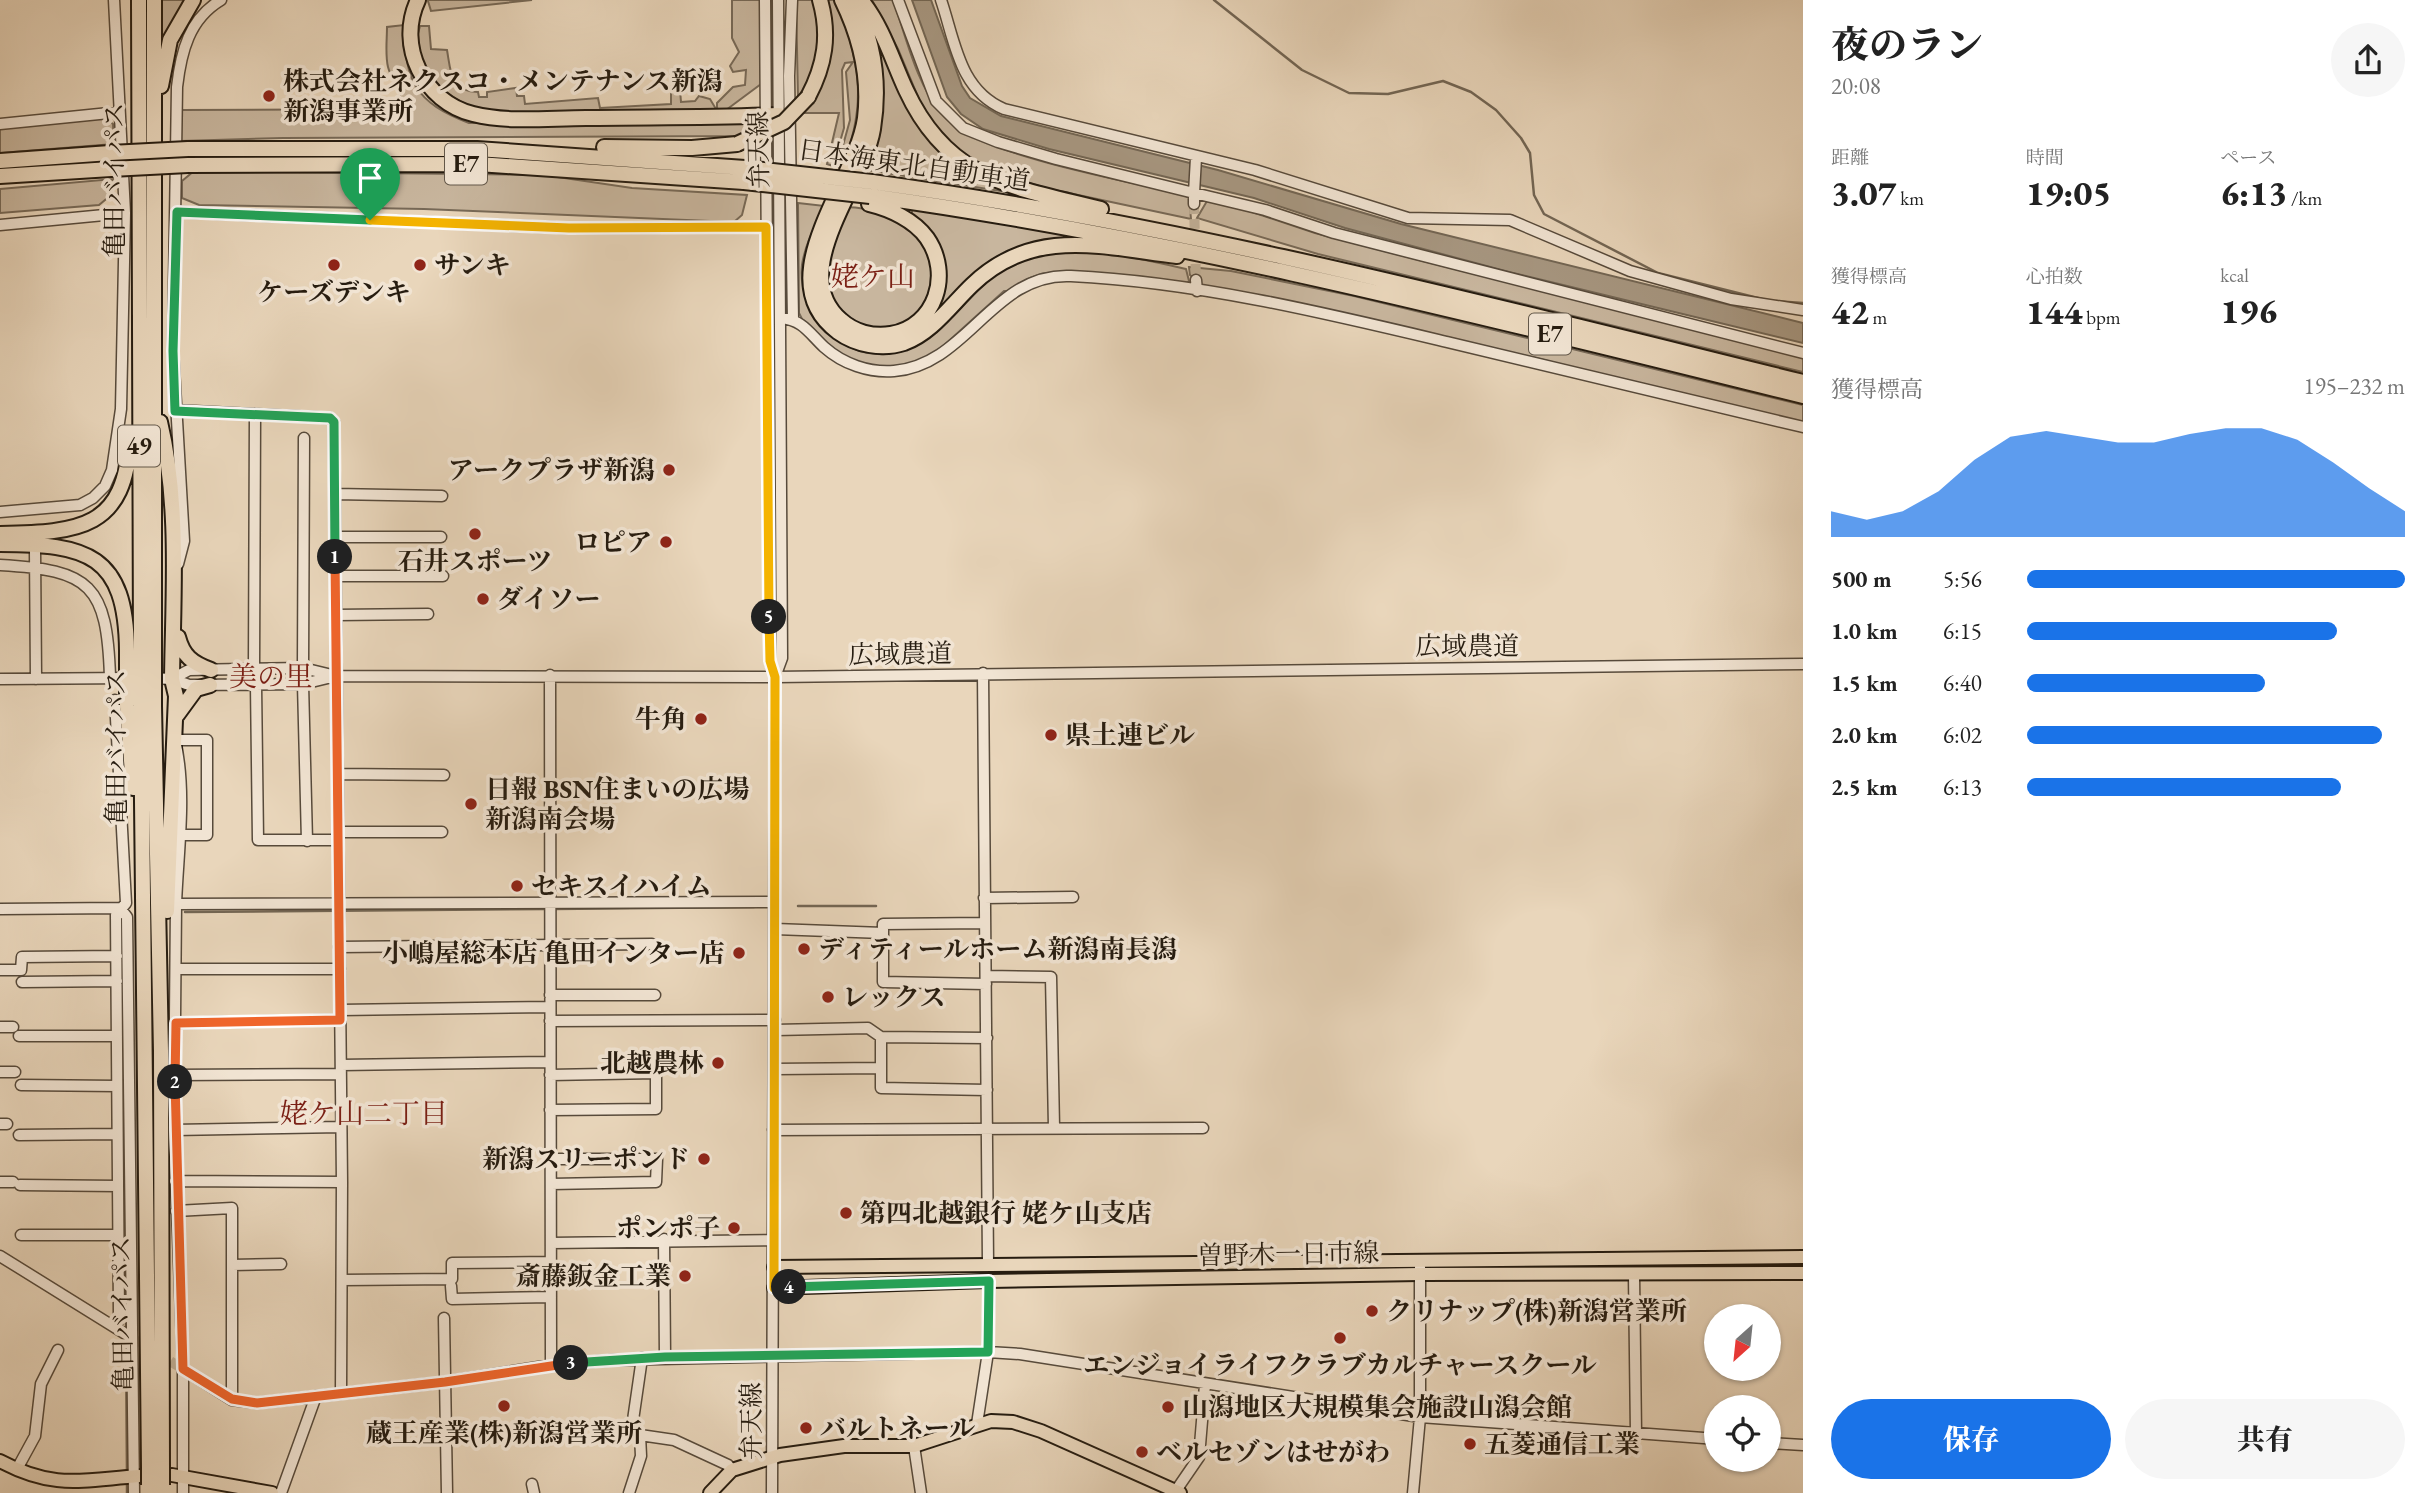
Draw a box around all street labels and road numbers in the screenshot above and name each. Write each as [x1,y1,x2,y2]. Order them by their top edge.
street label: 亀田バイパス [97,102,131,258]
street label: 弁天線 [740,111,776,189]
street label: 日本海東北自動車道 [796,132,1032,198]
road number: E7 [445,144,487,184]
road number: E7 [1529,314,1571,354]
road number: 49 [118,426,160,466]
street label: 広域農道 [1415,629,1519,663]
street label: 広域農道 [848,636,952,672]
street label: 亀田バイパス [99,669,133,825]
street label: 曽野木一日市線 [1197,1235,1379,1273]
street label: 亀田バイパス [104,1236,140,1392]
street label: 弁天線 [734,1382,768,1460]

